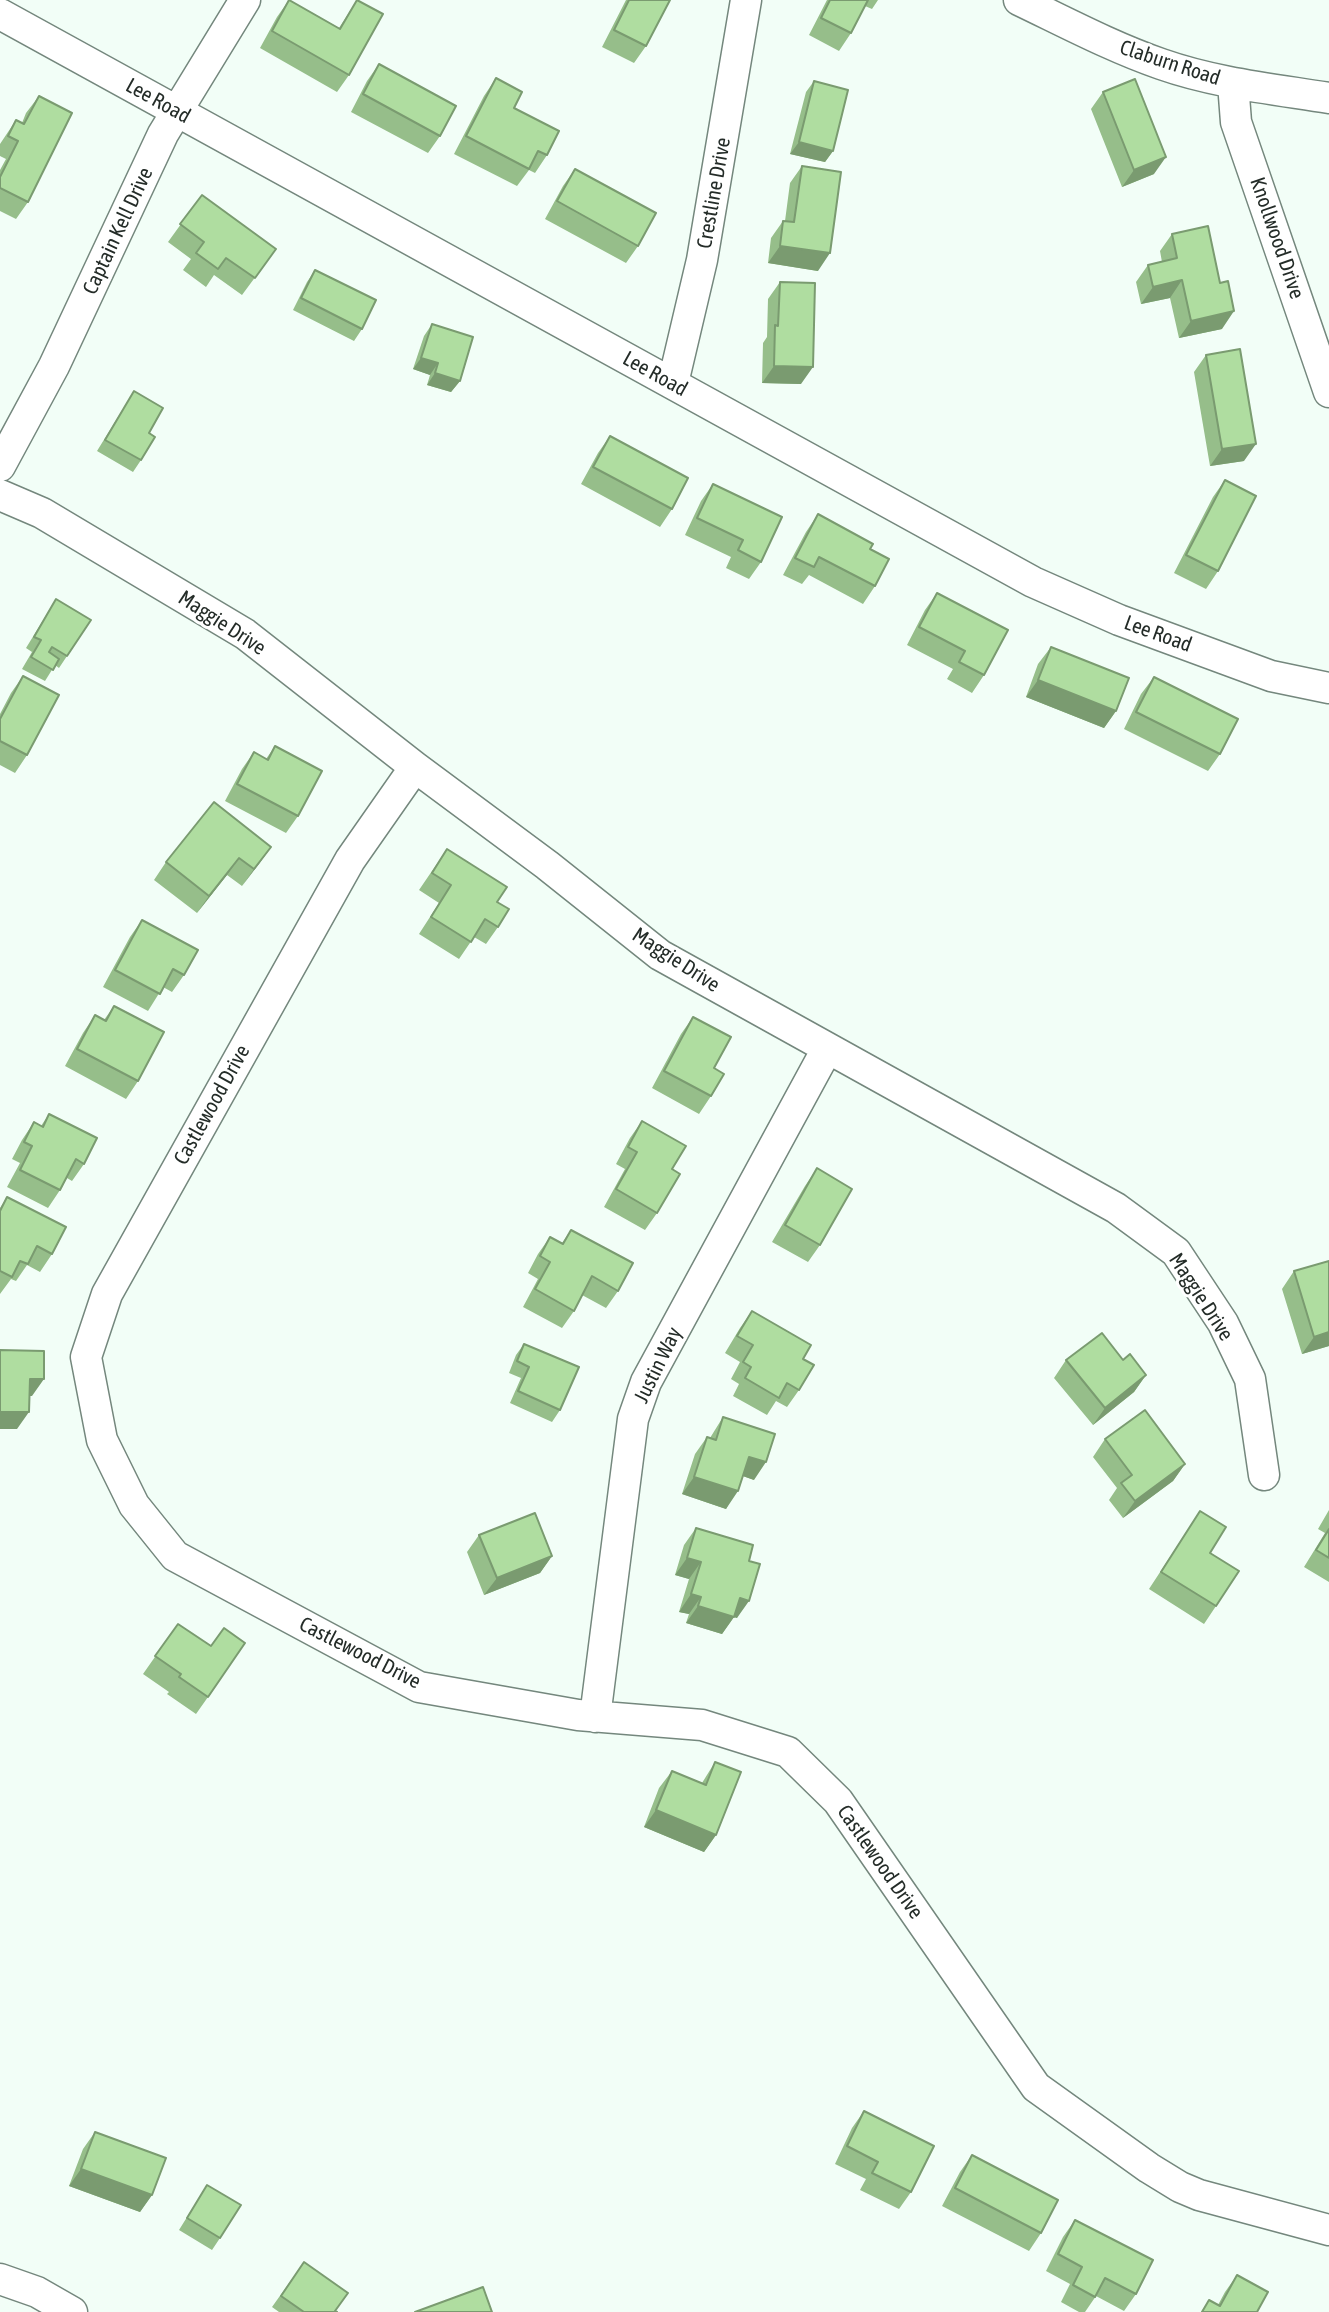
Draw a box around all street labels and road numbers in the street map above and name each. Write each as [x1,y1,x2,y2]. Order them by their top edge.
street label: Claburn Road [1117,35,1223,91]
street label: Lee Road [121,73,195,129]
street label: Crestline Drive [692,135,736,251]
street label: Captain Kell Drive [78,164,158,298]
street label: Knollwood Drive [1244,174,1310,302]
street label: Lee Road [618,346,692,402]
street label: Maggie Drive [173,585,271,661]
street label: Lee Road [1121,610,1195,658]
street label: Maggie Drive [627,922,725,998]
street label: Castlewood Drive [169,1041,255,1169]
street label: Maggie Drive [1163,1248,1239,1346]
street label: Justin Way [629,1323,687,1407]
street label: Castlewood Drive [295,1612,425,1694]
street label: Castlewood Drive [832,1800,928,1924]

